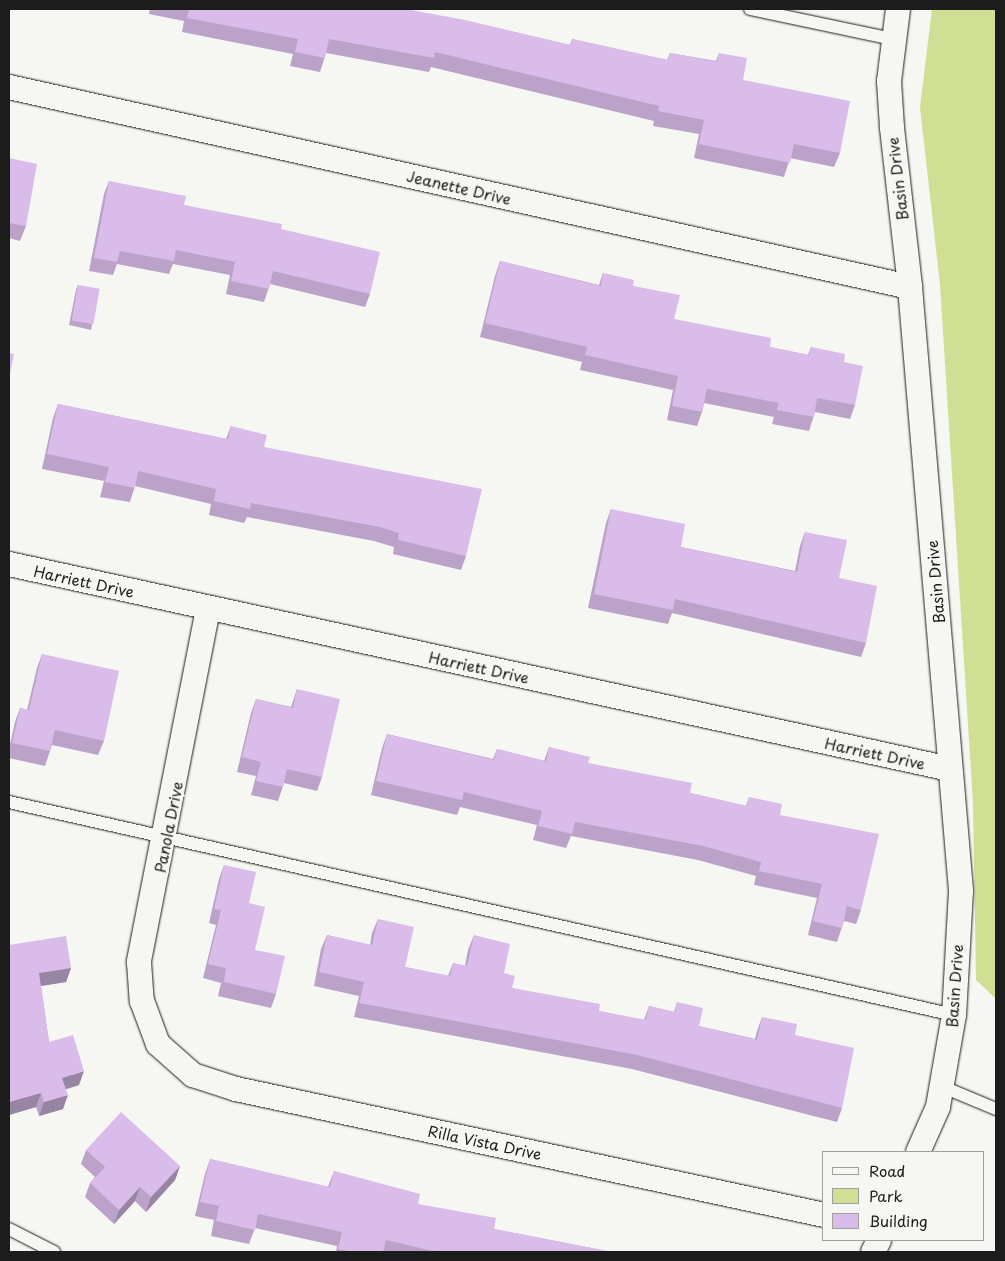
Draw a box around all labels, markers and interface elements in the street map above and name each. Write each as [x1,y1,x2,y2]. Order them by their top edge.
street label: Basin Drive [883,137,911,221]
street label: Jeanette Drive [405,166,513,208]
street label: Basin Drive [922,540,948,624]
street label: Harriett Drive [32,562,136,600]
street label: Harriett Drive [427,648,531,686]
street label: Harriett Drive [823,734,927,772]
street label: Panola Drive [150,780,186,874]
street label: Basin Drive [942,944,966,1028]
street label: Rilla Vista Drive [426,1121,544,1163]
legend [822,1151,985,1241]
text: Road [869,1159,905,1182]
text: Park [869,1184,903,1207]
text: Building [869,1209,928,1232]

